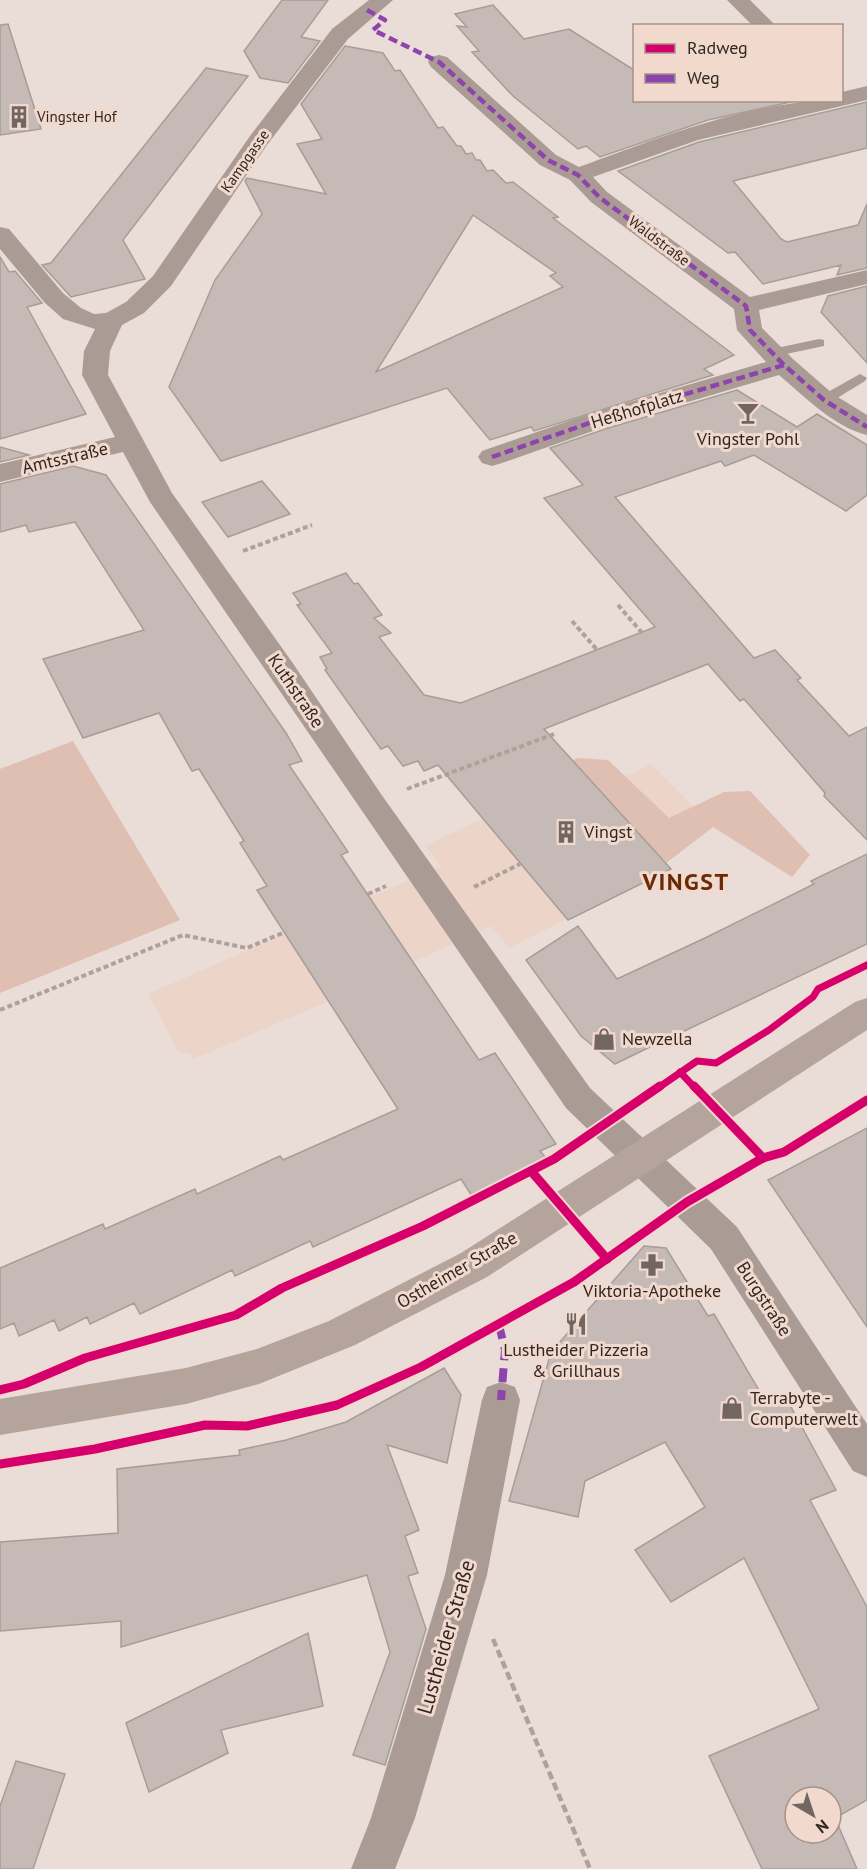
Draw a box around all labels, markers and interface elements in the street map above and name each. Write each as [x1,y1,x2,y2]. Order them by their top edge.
legend [633,24,843,102]
text: Radweg [687,36,748,59]
text: Weg [687,66,720,89]
building icon: Vingster Hof [6,104,32,130]
place label: Vingster Hof [36,107,118,126]
street label: Kampgasse [216,126,273,196]
street label: Waldstraße [625,211,694,270]
street label: Heßhofplatz [588,384,686,433]
bar icon: Vingster Pohl [735,400,761,426]
place label: Vingster Pohl [696,427,800,450]
street label: Amtsstraße [20,436,110,479]
street label: Kuthstraße [263,649,330,732]
building icon: Vingst [553,819,579,845]
place label: Vingst [583,820,632,843]
district label: VINGST [641,866,730,897]
shop icon: Newzella [591,1026,617,1052]
place label: Newzella [622,1027,692,1050]
street label: Ostheimer Straße [393,1226,521,1313]
pharmacy icon: Viktoria-Apotheke [639,1252,665,1278]
street label: Burgstraße [732,1257,797,1340]
place label: Viktoria-Apotheke [582,1279,721,1302]
restaurant icon: Lustheider Pizzeria & Grillhaus [563,1311,589,1337]
place label: Lustheider Pizzeria & Grillhaus [503,1338,649,1382]
place label: Terrabyte - Computerwelt [750,1386,858,1430]
shop icon: Terrabyte - Computerwelt [719,1395,745,1421]
street label: Lustheider Straße [411,1557,480,1717]
north arrow [783,1785,843,1845]
text: N [812,1816,833,1838]

